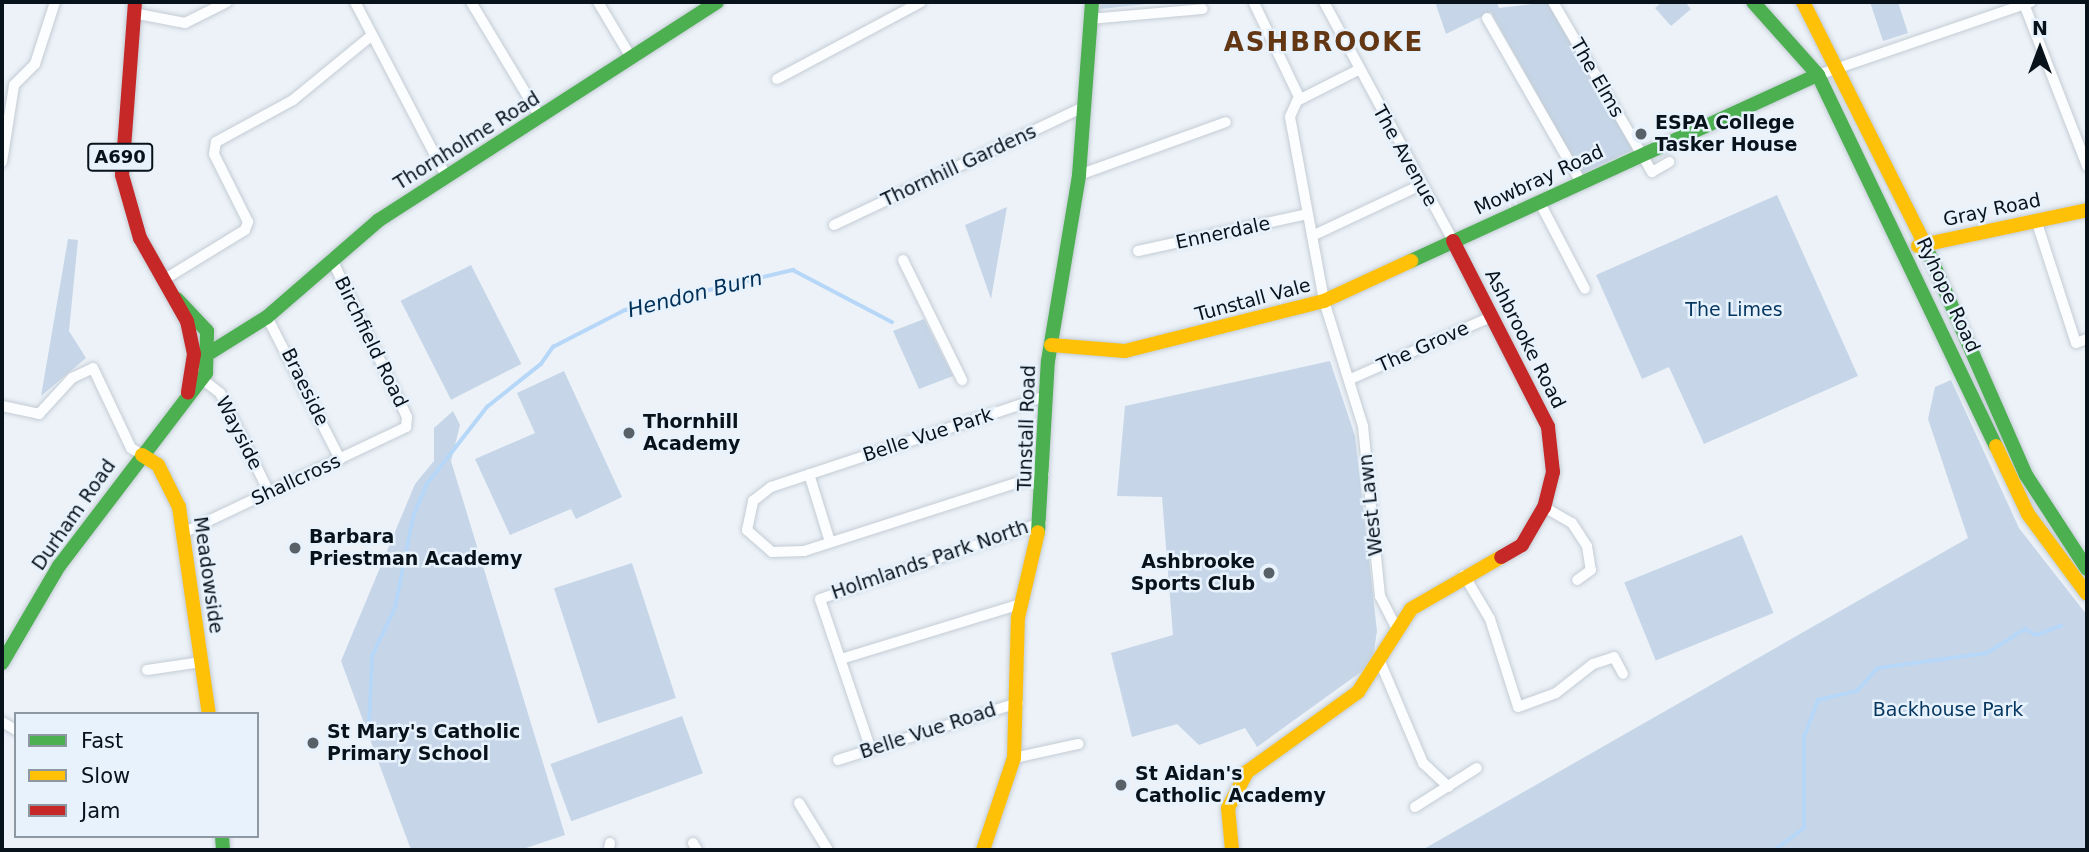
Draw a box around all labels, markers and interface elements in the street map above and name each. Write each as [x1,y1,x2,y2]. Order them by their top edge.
north arrow [2005,14,2075,84]
text: N [2032,17,2048,39]
district label: ASHBROOKE [1225,27,1423,59]
street label: The Elms [1565,35,1629,121]
street label: Thornholme Road [390,87,544,195]
street label: The Avenue [1368,102,1442,210]
place label: ESPA College Tasker House [1655,112,1797,156]
street label: Thornhill Gardens [878,120,1040,212]
marker: ESPA College Tasker House [1633,126,1649,142]
street label: Mowbray Road [1471,140,1607,220]
road number: A690 [87,142,153,172]
street label: Gray Road [1941,189,2043,231]
street label: Ennerdale [1174,212,1272,254]
street label: Ryhope Road [1911,234,1985,356]
water label: Hendon Burn [625,265,765,323]
street label: Ashbrooke Road [1480,265,1570,413]
street label: Birchfield Road [329,273,413,411]
street label: Tunstall Vale [1193,274,1313,326]
park label: The Limes [1685,299,1783,321]
street label: The Grove [1374,317,1472,377]
street label: Braeside [277,345,333,429]
street label: Tunstall Road [1013,365,1041,491]
street label: Wayside [211,392,267,474]
street label: Belle Vue Park [860,403,996,467]
place label: Thornhill Academy [643,411,740,455]
marker: Thornhill Academy [621,425,637,441]
street label: Shallcross [248,449,344,511]
street label: West Lawn [1354,453,1388,557]
street label: Durham Road [27,455,121,575]
street label: Meadowside [189,515,227,635]
street label: Holmlands Park North [828,516,1032,604]
place label: Barbara Priestman Academy [309,526,522,570]
marker: Barbara Priestman Academy [287,540,303,556]
place label: Ashbrooke Sports Club [1131,551,1255,595]
marker: Ashbrooke Sports Club [1261,565,1277,581]
street label: Belle Vue Road [857,698,999,764]
park label: Backhouse Park [1873,699,2023,721]
legend [14,712,259,838]
place label: St Mary's Catholic Primary School [327,721,520,765]
text: Fast [81,729,123,753]
marker: St Mary's Catholic Primary School [305,735,321,751]
place label: St Aidan's Catholic Academy [1135,763,1326,807]
text: Slow [81,764,130,788]
marker: St Aidan's Catholic Academy [1113,777,1129,793]
text: Jam [81,799,121,823]

